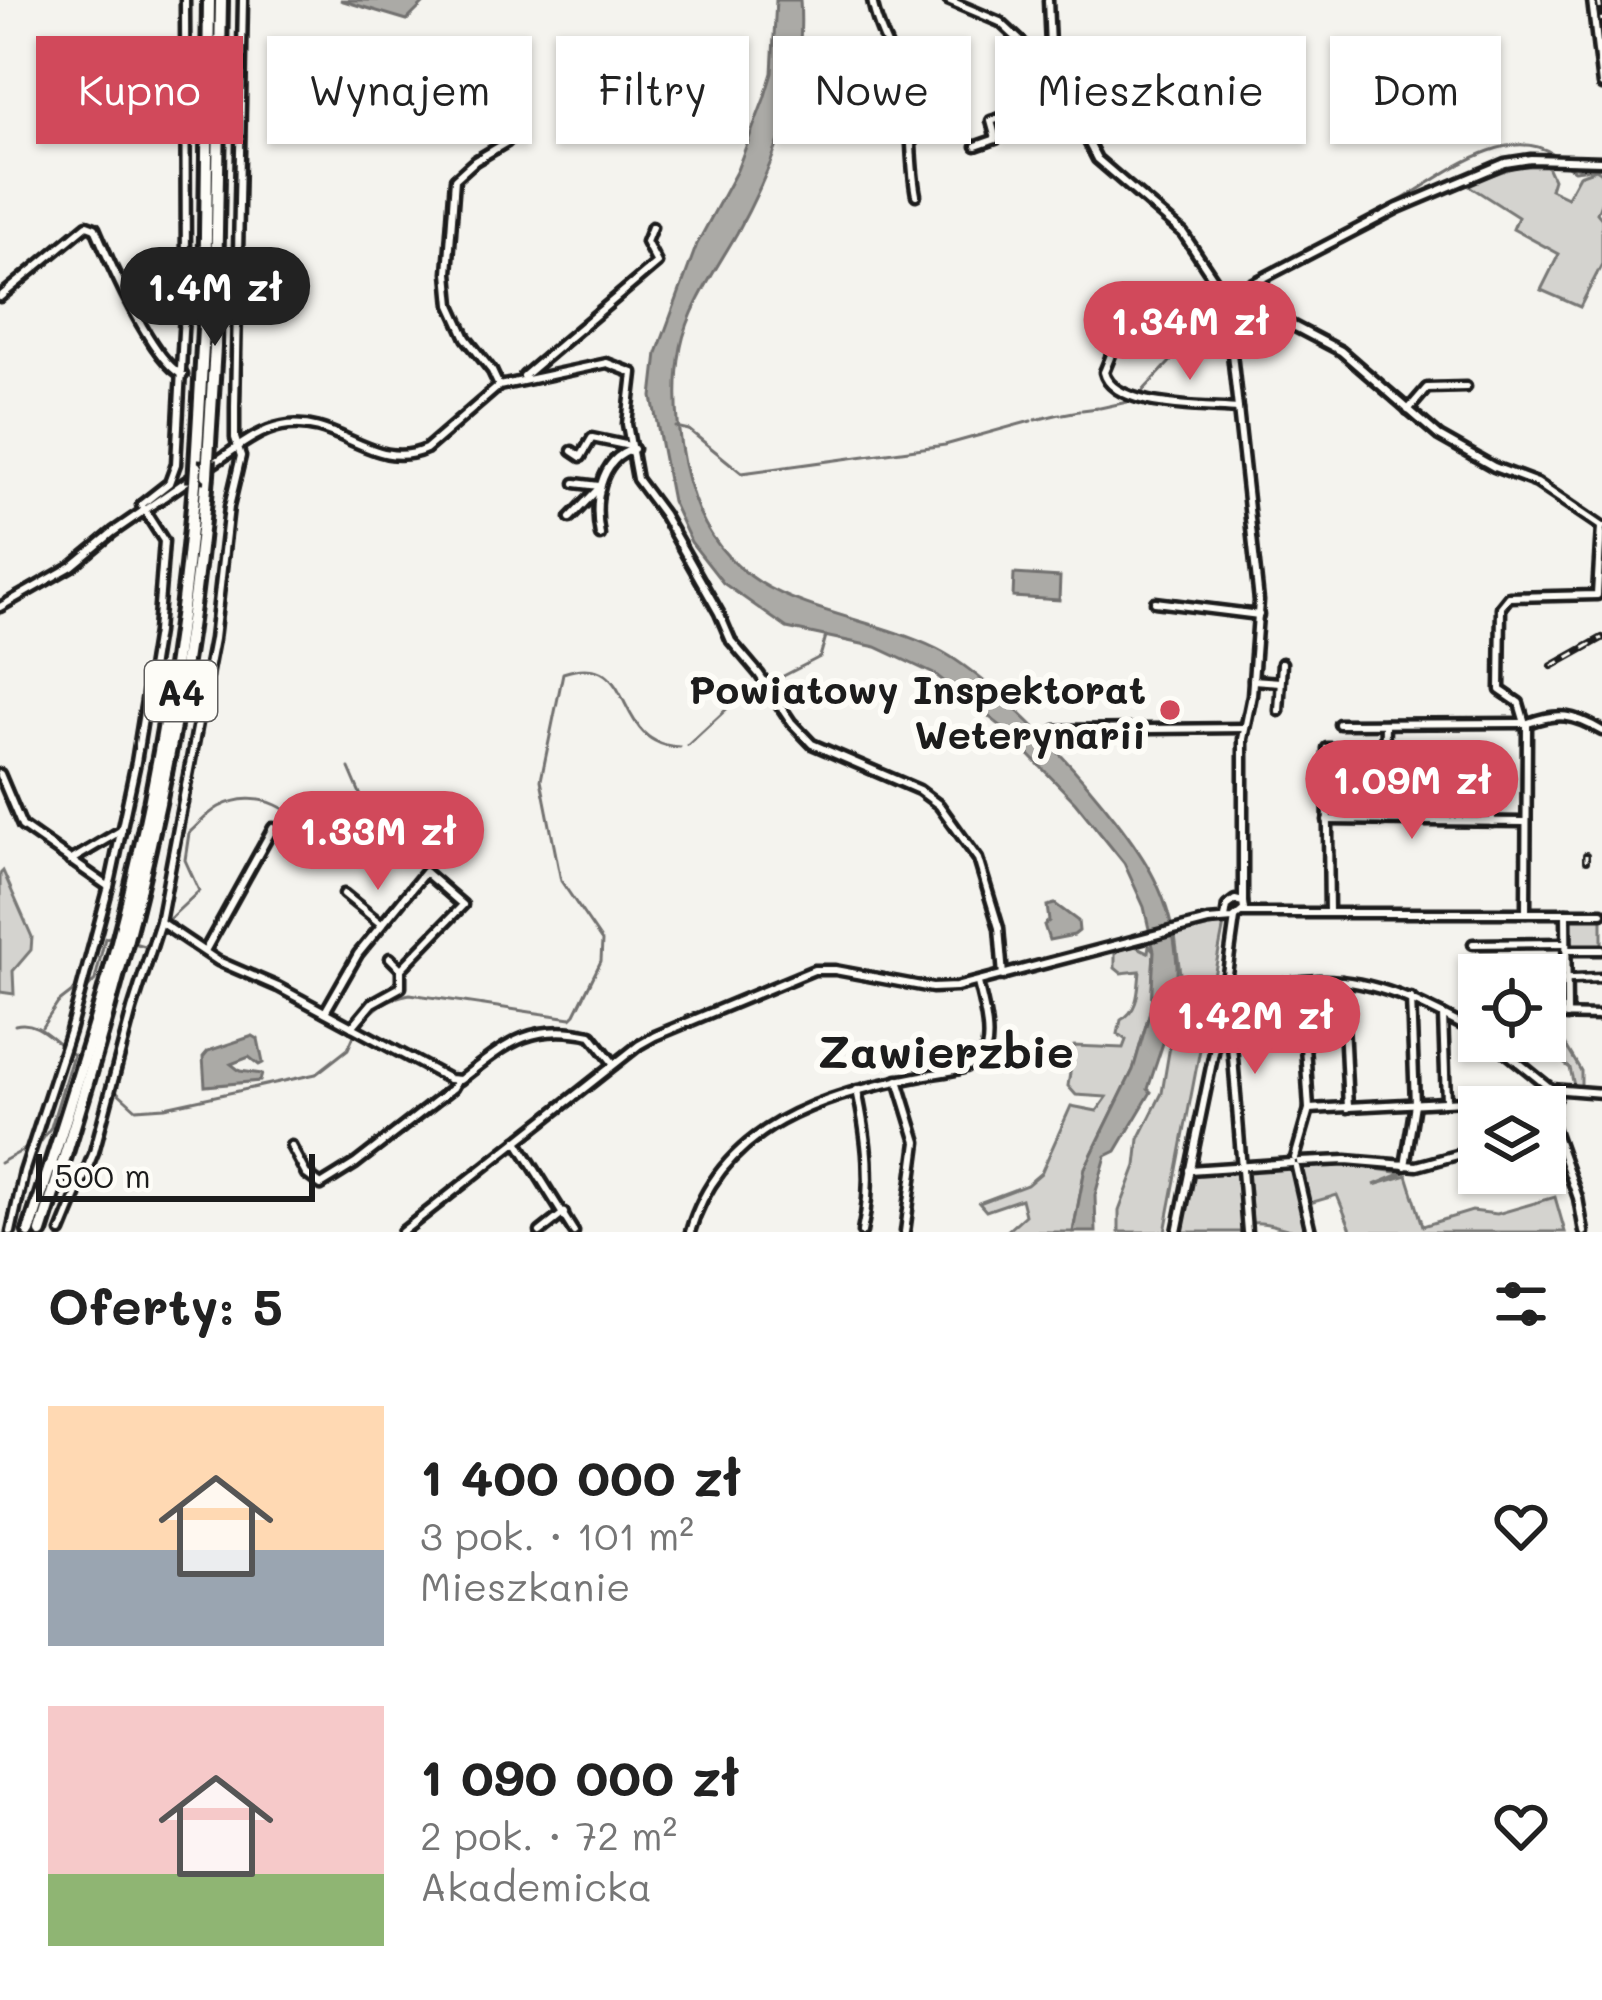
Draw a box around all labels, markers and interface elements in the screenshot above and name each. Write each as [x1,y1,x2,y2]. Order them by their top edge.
chip: Kupno [36,36,243,144]
chip: Wynajem [267,36,532,144]
chip: Filtry [556,36,749,144]
chip: Nowe [773,36,971,144]
chip: Mieszkanie [995,36,1306,144]
chip: Dom [1330,36,1501,144]
pin: 1.4M zł [104,247,326,349]
text: 1.4M zł [147,260,283,311]
pin: 1.34M zł [1066,281,1314,383]
text: 1.34M zł [1110,294,1270,345]
road number: A4 [145,661,217,721]
place label: Powiatowy Inspektorat Weterynarii [689,663,1146,759]
marker: Powiatowy Inspektorat Weterynarii [1157,697,1183,723]
pin: 1.09M zł [1288,740,1536,842]
text: 1.09M zł [1332,753,1492,804]
pin: 1.33M zł [254,791,502,893]
text: 1.33M zł [299,804,457,855]
map controls [1458,954,1566,1194]
button: locate [1458,954,1566,1062]
pin: 1.42M zł [1131,975,1379,1077]
text: 1.42M zł [1176,988,1334,1039]
district label: Zawierzbie [818,1021,1074,1079]
button: layers [1458,1086,1566,1194]
scale bar [36,1148,315,1201]
text: 500 m [54,1153,151,1196]
text: Oferty: 5 [48,1271,283,1338]
icon: filters [1488,1271,1554,1337]
text: 1 400 000 zł [420,1442,741,1509]
icon: home [144,1454,288,1598]
icon: heart [1488,1493,1554,1559]
text: 3 pok. · 101 m² [420,1509,694,1560]
text: Mieszkanie [420,1560,630,1611]
text: 1 090 000 zł [420,1742,739,1809]
icon: home [144,1754,288,1898]
icon: heart [1488,1793,1554,1859]
text: 2 pok. · 72 m² [420,1809,677,1860]
text: Akademicka [420,1860,652,1911]

